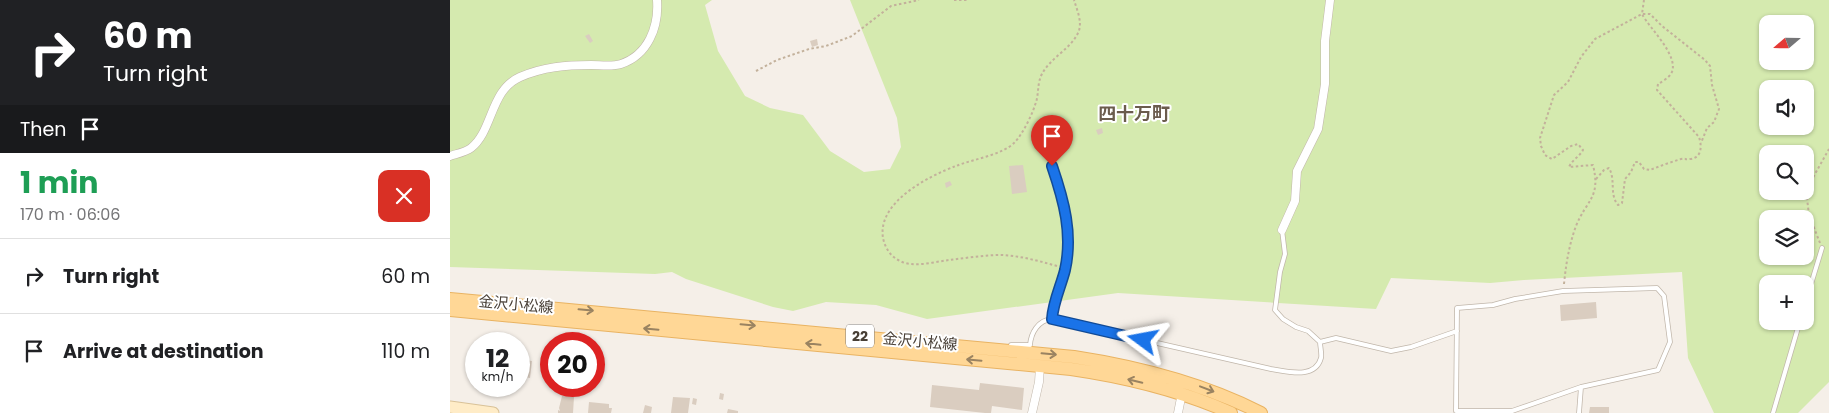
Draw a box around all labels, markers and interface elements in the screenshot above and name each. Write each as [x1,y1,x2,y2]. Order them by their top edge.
text: 60 m [103,11,193,60]
north arrow [1759,15,1814,70]
map controls [1759,15,1814,330]
icon: right [20,20,85,85]
text: Turn right [103,58,208,89]
button: sound [1759,80,1814,135]
district label: 四十万町 [1098,101,1170,126]
icon: arrive [76,115,104,143]
pin [1031,115,1073,166]
text: Then [20,116,66,143]
icon: arrive [1038,122,1066,150]
button: search [1759,145,1814,200]
text: 1 min [20,161,98,204]
button: close [378,170,430,222]
text: 170 m · 06:06 [20,203,120,226]
button: layers [1759,210,1814,265]
icon: right [20,262,48,290]
text: Turn right [63,263,159,290]
text: 60 m [381,263,430,290]
button: + [1759,275,1814,330]
street label: 金沢小松線 [478,290,554,318]
one-way arrow [577,306,593,315]
position arrow [1116,313,1168,365]
one-way arrow [739,321,755,330]
one-way arrow [643,324,659,334]
road number: 22 [846,324,874,348]
street label: 金沢小松線 [882,327,958,355]
speed limit sign: 20 [540,332,605,397]
icon: arrive [20,337,48,365]
text: Arrive at destination [63,338,264,365]
text: 110 m [381,338,430,365]
one-way arrow [805,339,821,349]
text: 12 [486,341,509,376]
one-way arrow [1040,350,1056,359]
one-way arrow [967,355,983,365]
text: km/h [482,368,513,385]
one-way arrow [1128,376,1144,385]
one-way arrow [1199,385,1214,395]

